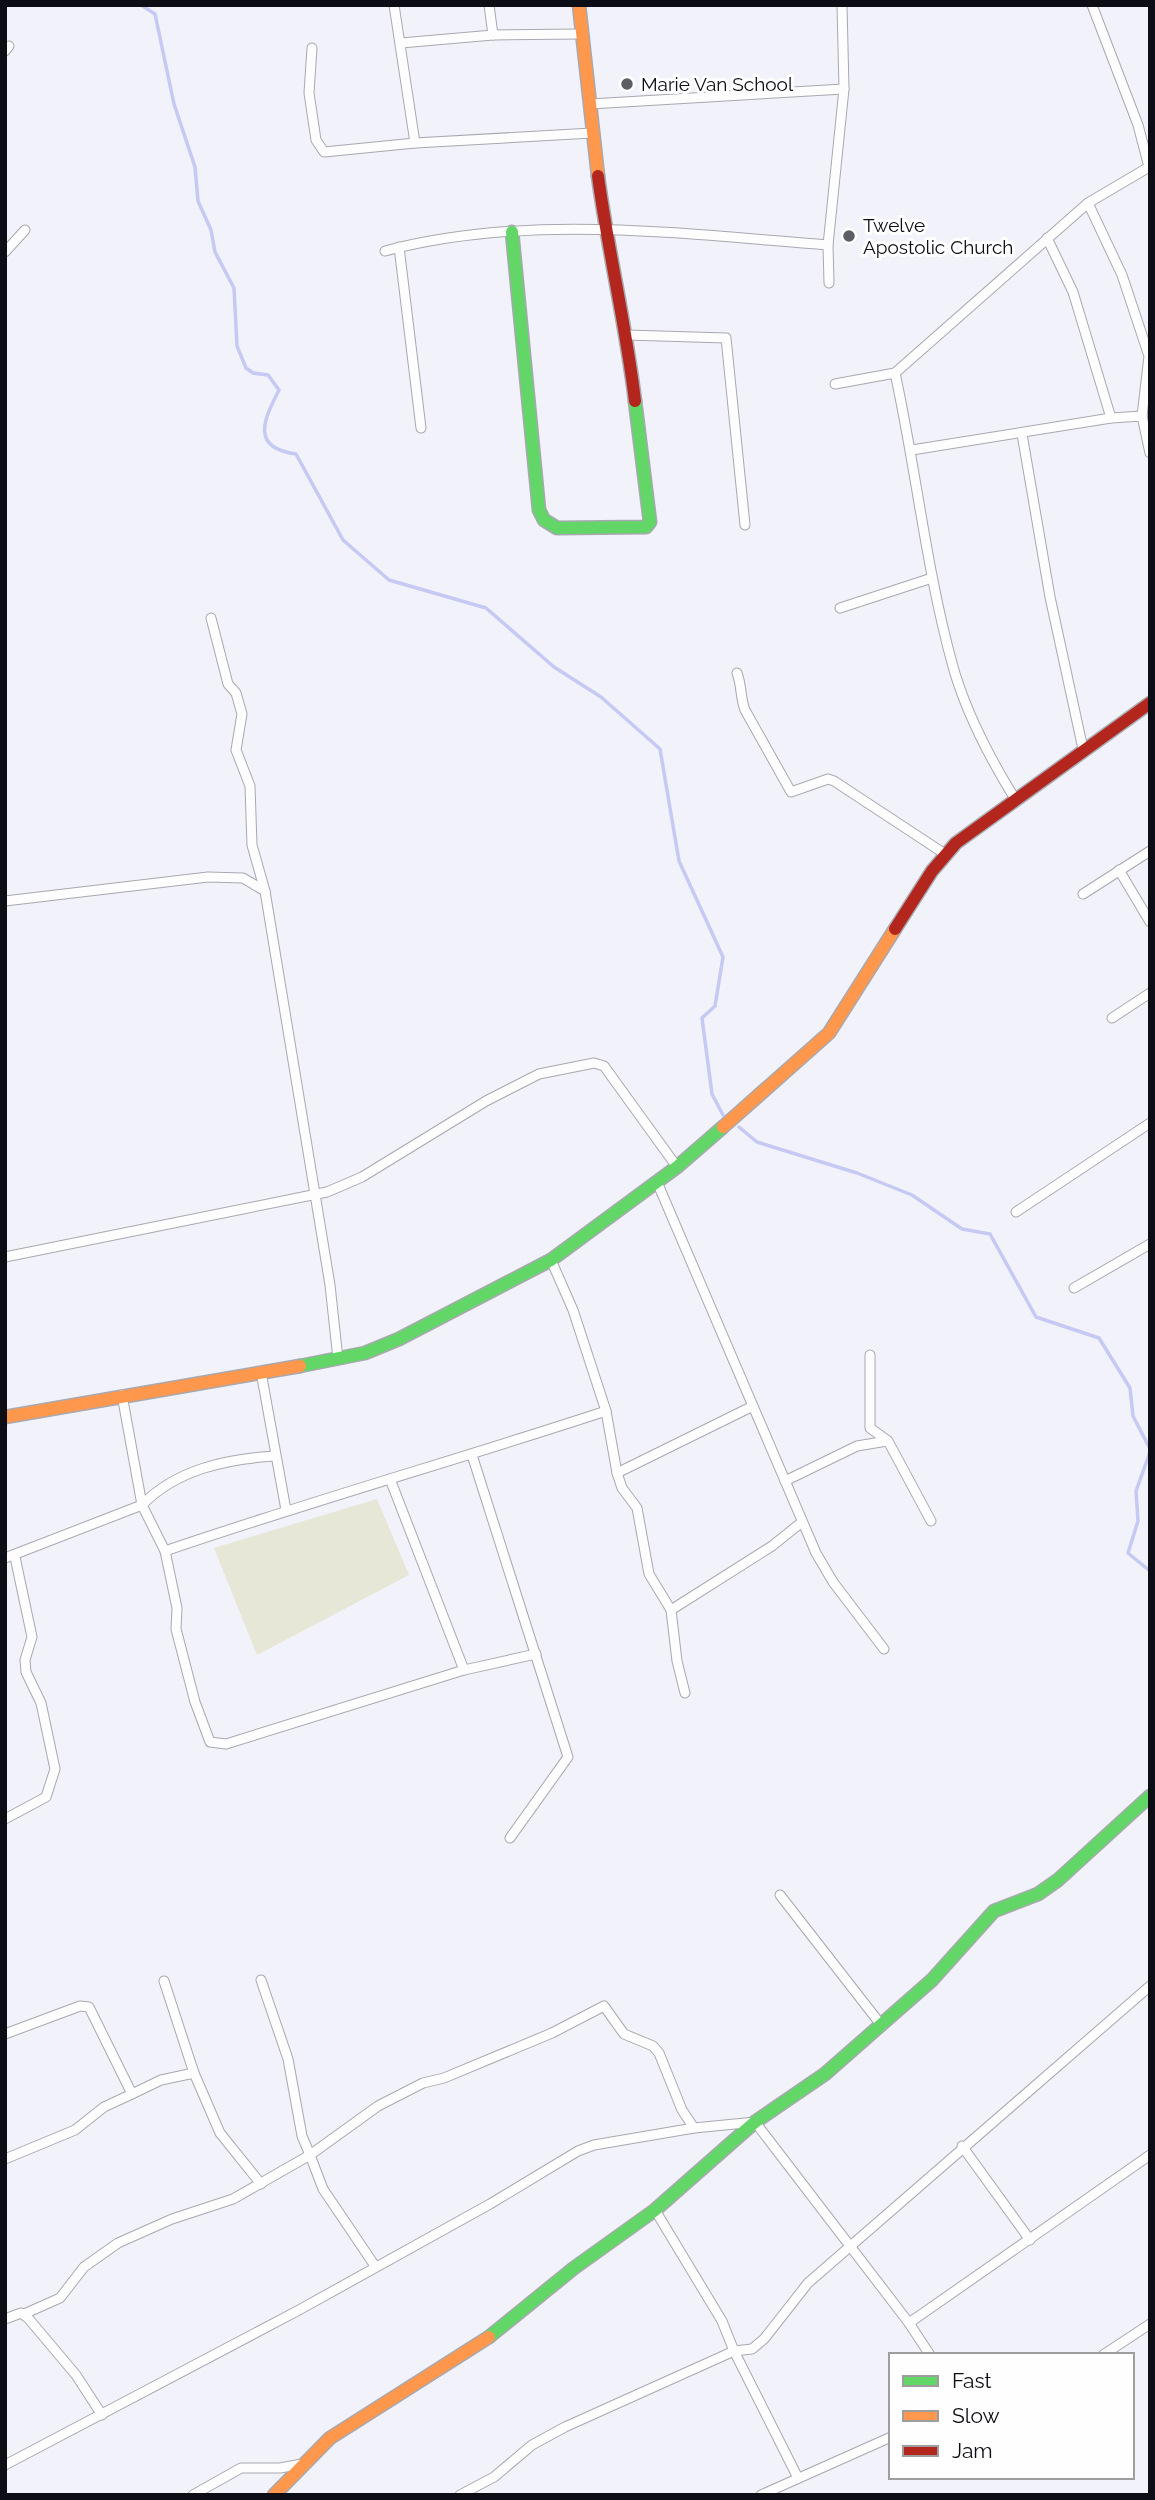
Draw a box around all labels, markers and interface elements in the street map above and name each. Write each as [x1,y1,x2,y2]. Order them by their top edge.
place label: Marie Van School [641,73,794,95]
marker: Marie Van School [619,76,635,92]
place label: Twelve Apostolic Church [863,214,1013,258]
marker: Twelve Apostolic Church [841,228,857,244]
legend [889,2353,1134,2479]
text: Fast [952,2368,992,2393]
text: Slow [952,2403,1000,2428]
text: Jam [952,2438,993,2463]

